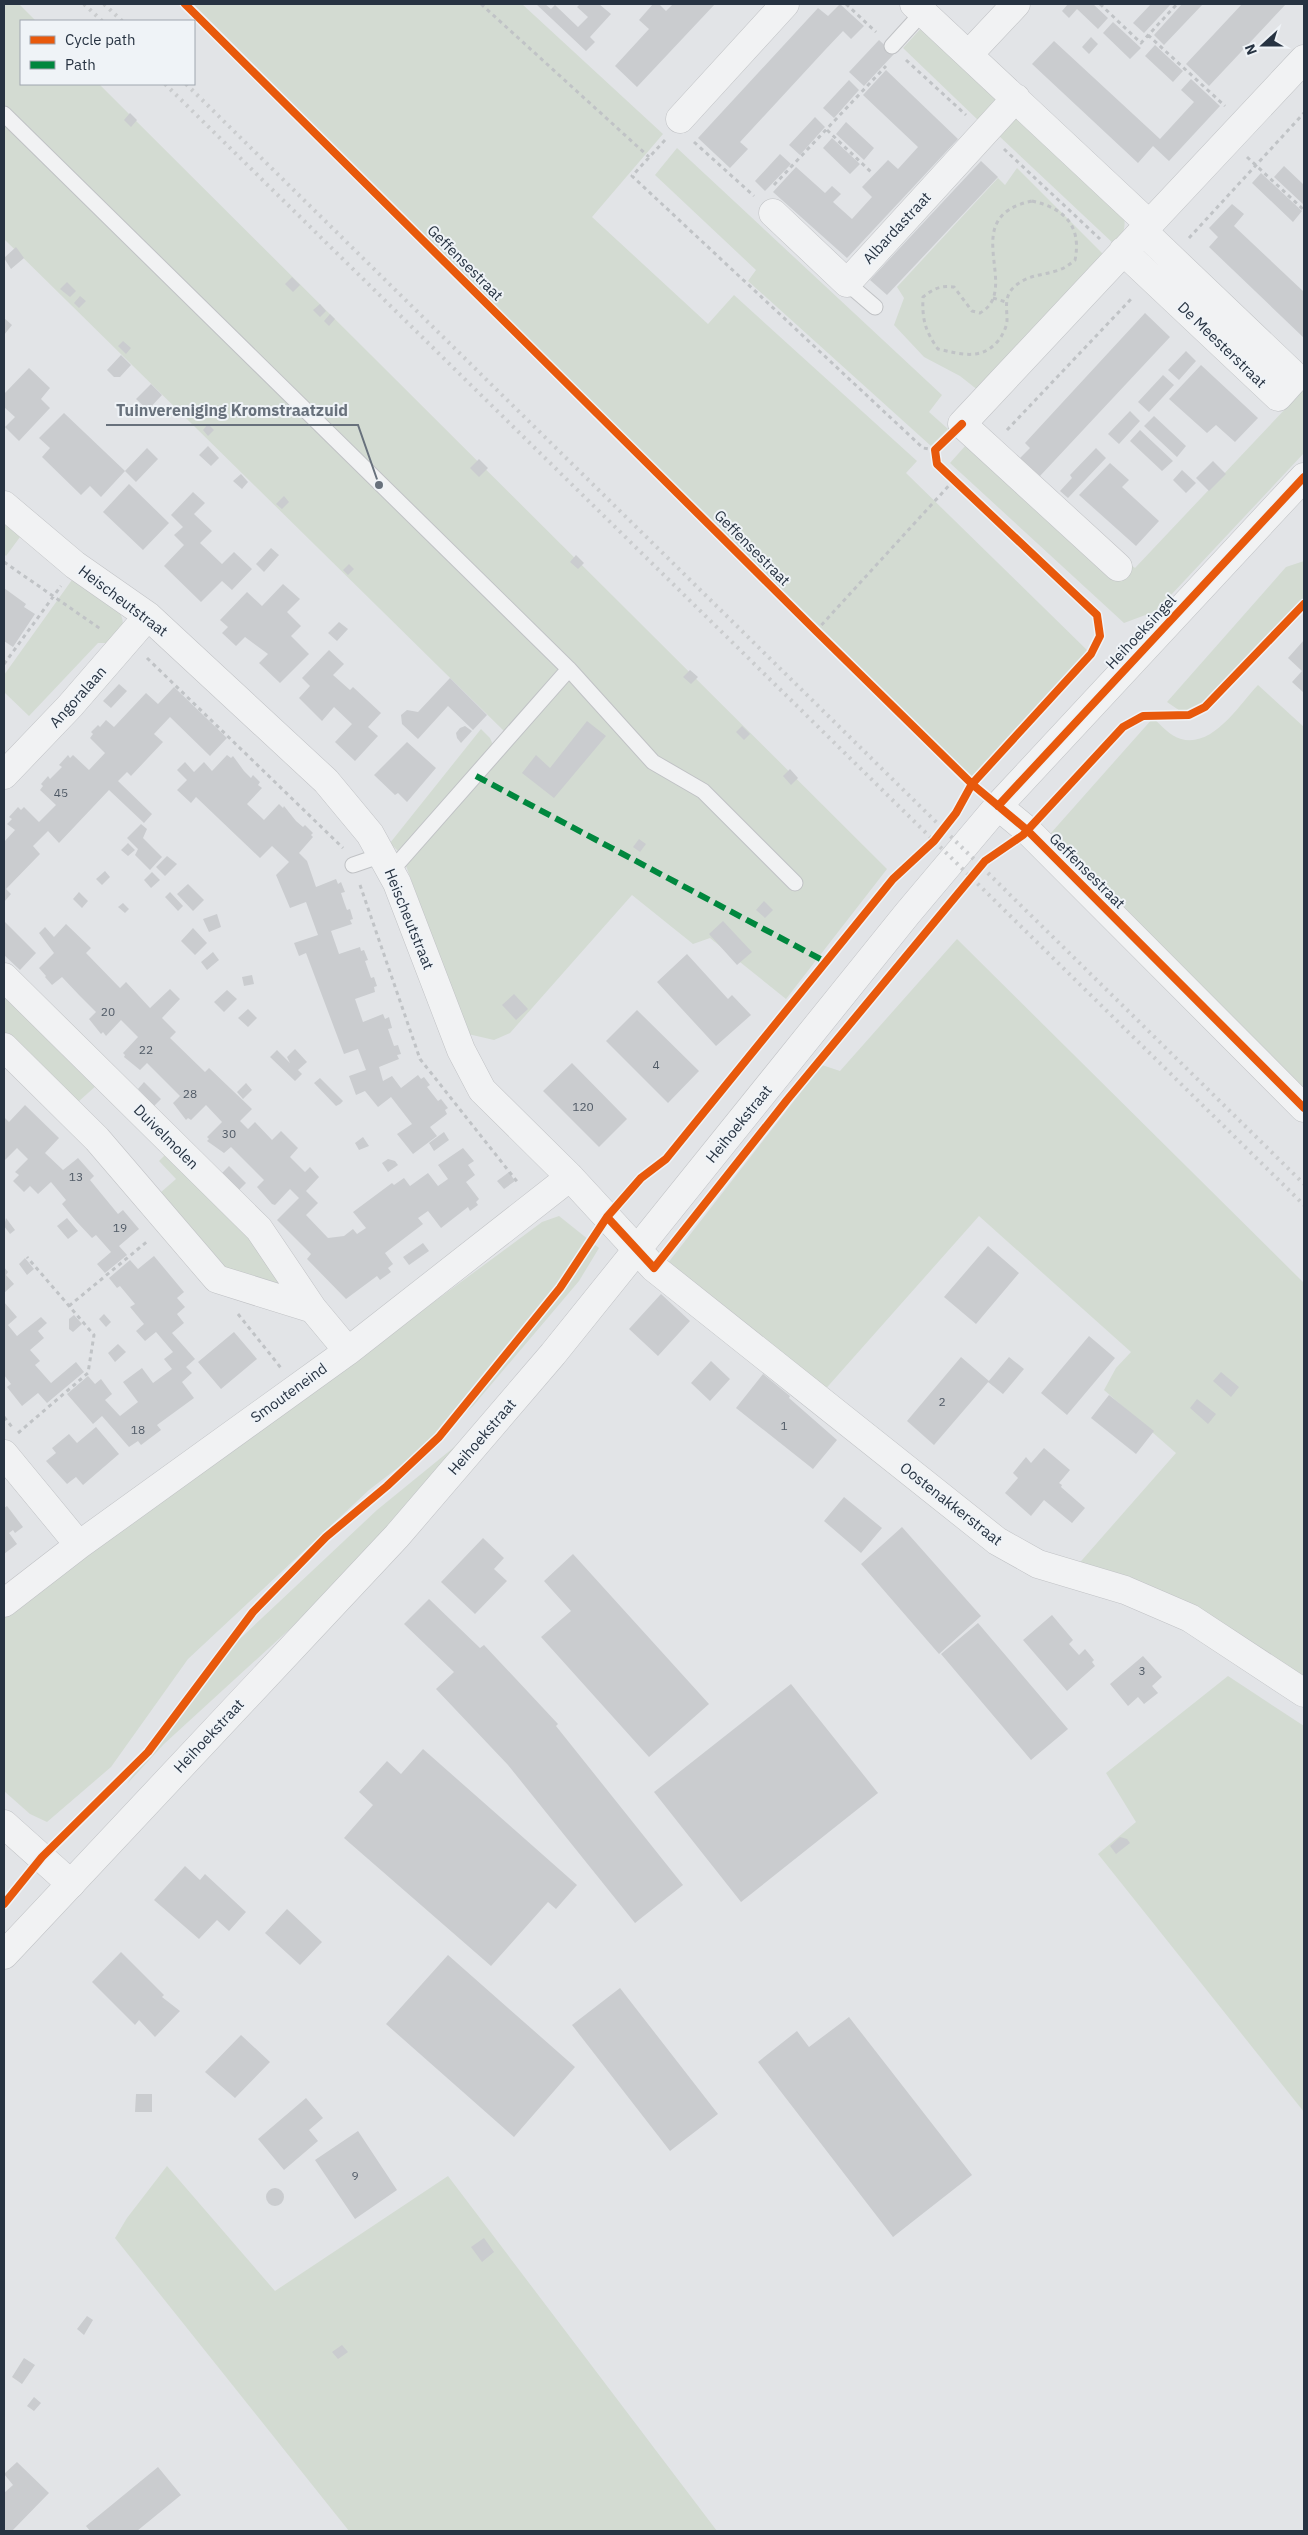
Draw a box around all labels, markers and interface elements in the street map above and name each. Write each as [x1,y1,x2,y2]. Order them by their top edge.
legend [20,20,195,85]
north arrow [1238,20,1288,70]
text: Cycle path [65,30,136,49]
text: N [1241,42,1261,58]
text: Path [65,55,96,74]
street label: Albardastraat [858,188,935,268]
street label: Geffensestraat [423,221,507,305]
street label: De Meesterstraat [1174,298,1271,392]
callout: Tuinvereniging Kromstraatzuid [106,394,358,425]
text: Tuinvereniging Kromstraatzuid [116,400,348,420]
street label: Geffensestraat [710,506,794,590]
street label: Heischeutstraat [75,561,172,640]
street label: Heihoeksingel [1101,590,1180,673]
street label: Angoralaan [45,662,110,731]
house number: 45 [54,785,68,800]
street label: Geffensestraat [1045,829,1129,913]
street label: Heischeutstraat [381,866,438,972]
house number: 20 [101,1004,115,1019]
house number: 22 [139,1042,153,1057]
house number: 4 [652,1057,660,1072]
street label: Heihoekstraat [701,1081,776,1166]
house number: 28 [183,1086,197,1101]
house number: 120 [572,1099,594,1114]
street label: Duivelmolen [130,1100,203,1173]
house number: 30 [222,1126,236,1141]
house number: 13 [69,1169,83,1184]
house number: 19 [113,1220,127,1235]
street label: Smouteneind [247,1358,331,1427]
house number: 2 [938,1394,946,1409]
street label: Heihoekstraat [443,1395,520,1479]
house number: 1 [780,1418,788,1433]
house number: 18 [131,1422,145,1437]
street label: Oostenakkerstraat [896,1458,1006,1549]
house number: 3 [1138,1663,1146,1678]
street label: Heihoekstraat [169,1695,248,1777]
house number: 9 [351,2168,359,2183]

